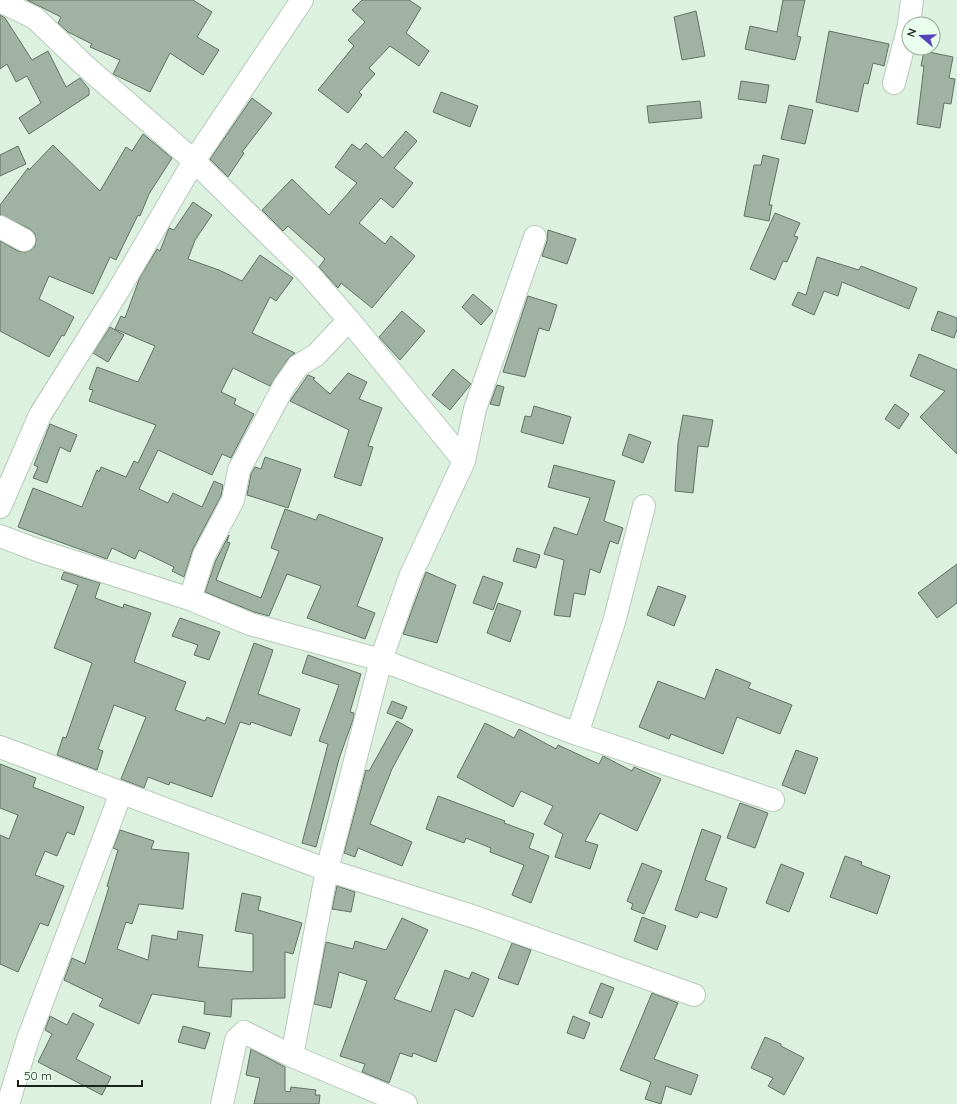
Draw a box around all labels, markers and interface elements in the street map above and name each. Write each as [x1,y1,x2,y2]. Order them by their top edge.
north arrow [901,16,941,56]
text: N [904,27,919,39]
scale bar [18,1062,142,1088]
text: 50 m [24,1068,52,1083]

